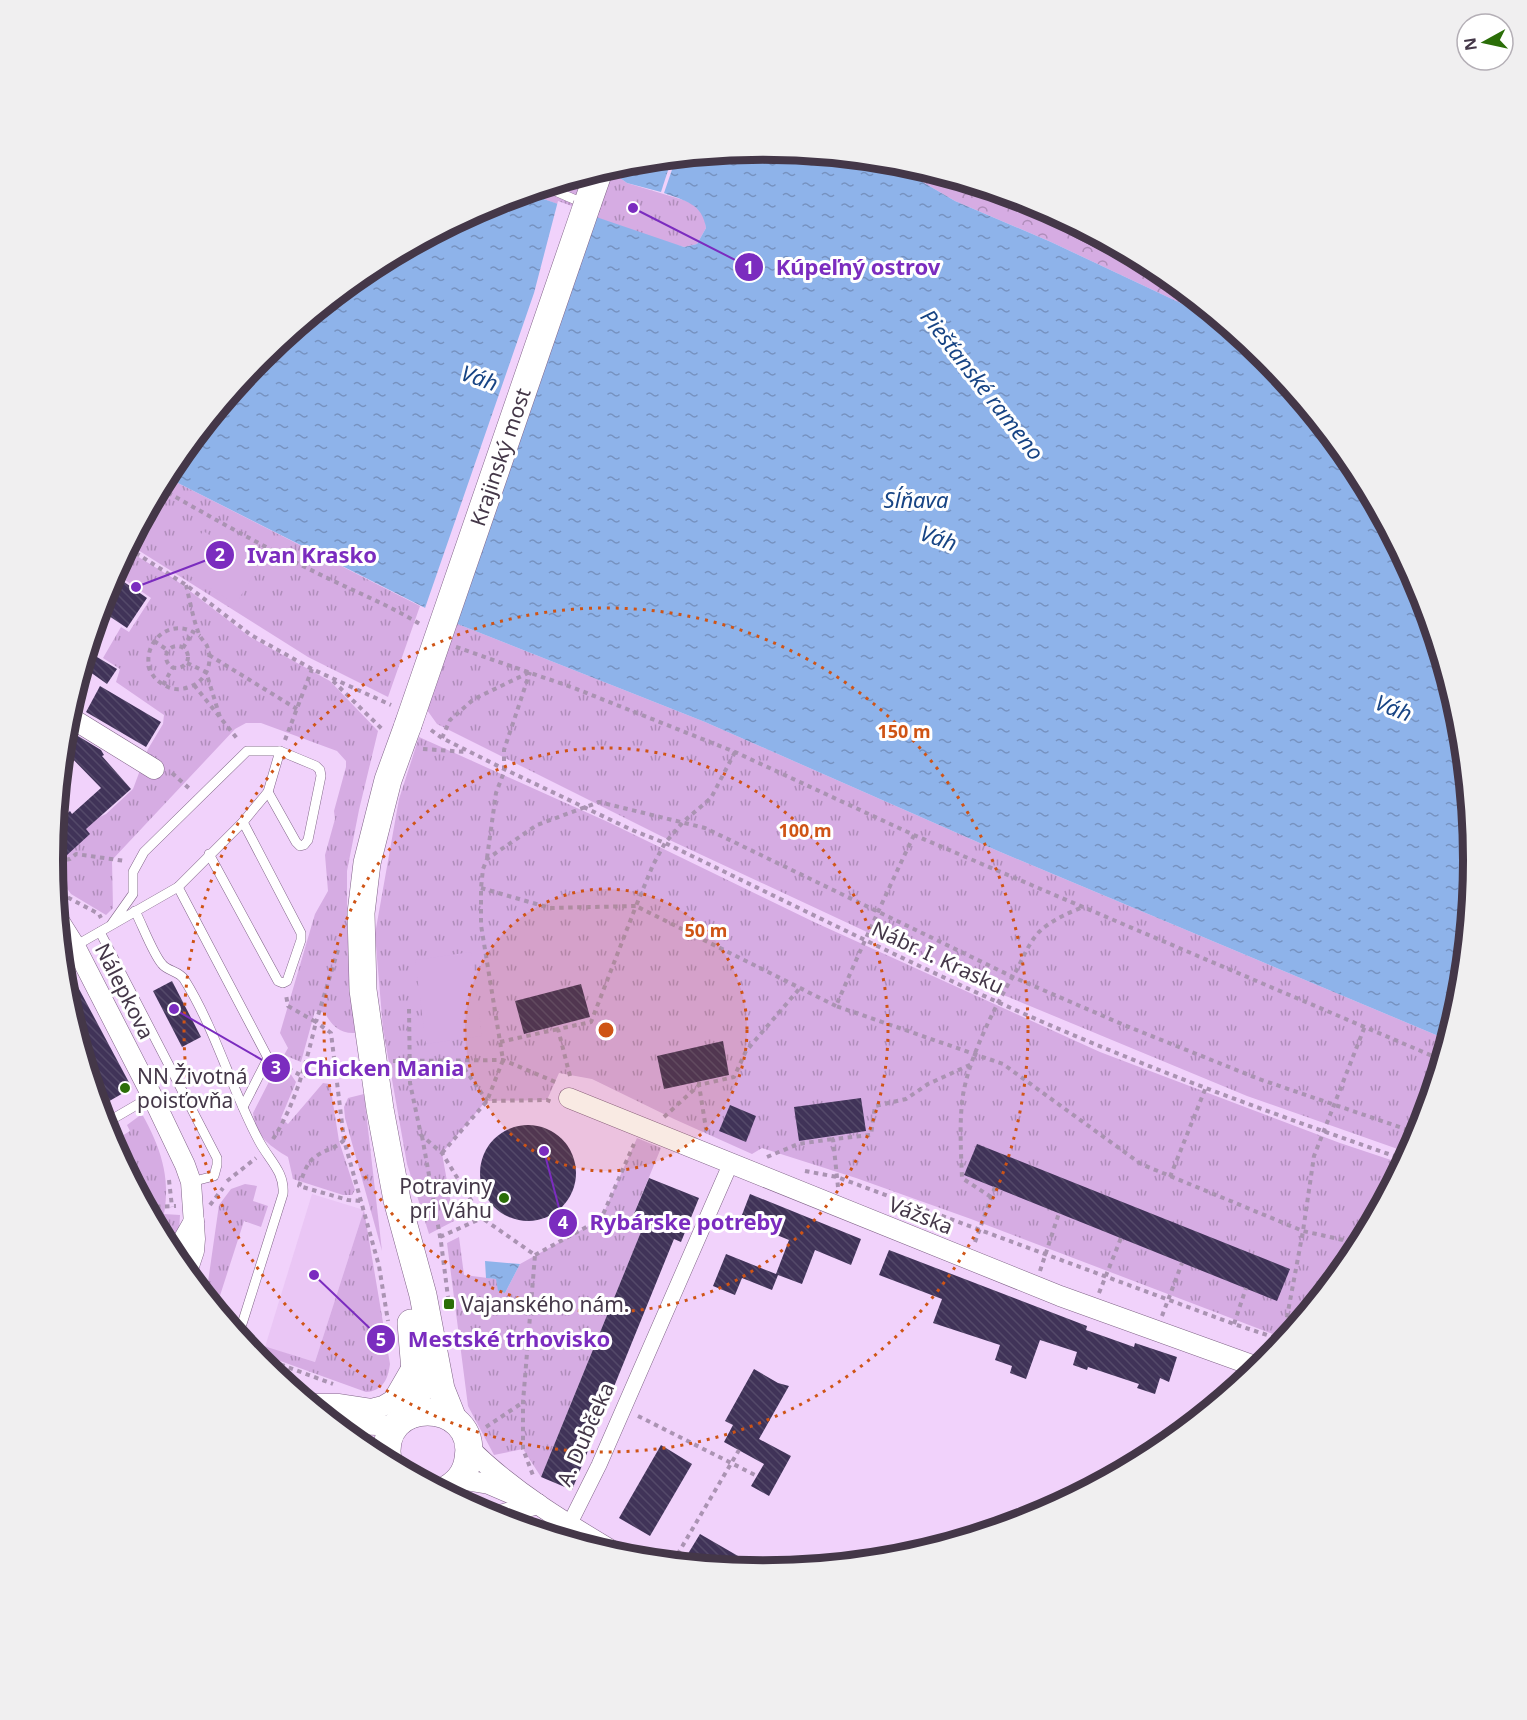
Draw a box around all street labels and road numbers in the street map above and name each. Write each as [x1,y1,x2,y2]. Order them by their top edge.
street label: Krajinský most [463,384,537,530]
street label: Nábr. I. Krasku [867,914,1009,1000]
street label: Nálepkova [89,938,161,1044]
street label: Vážska [885,1189,957,1241]
street label: A. Dubčeka [550,1378,620,1490]

